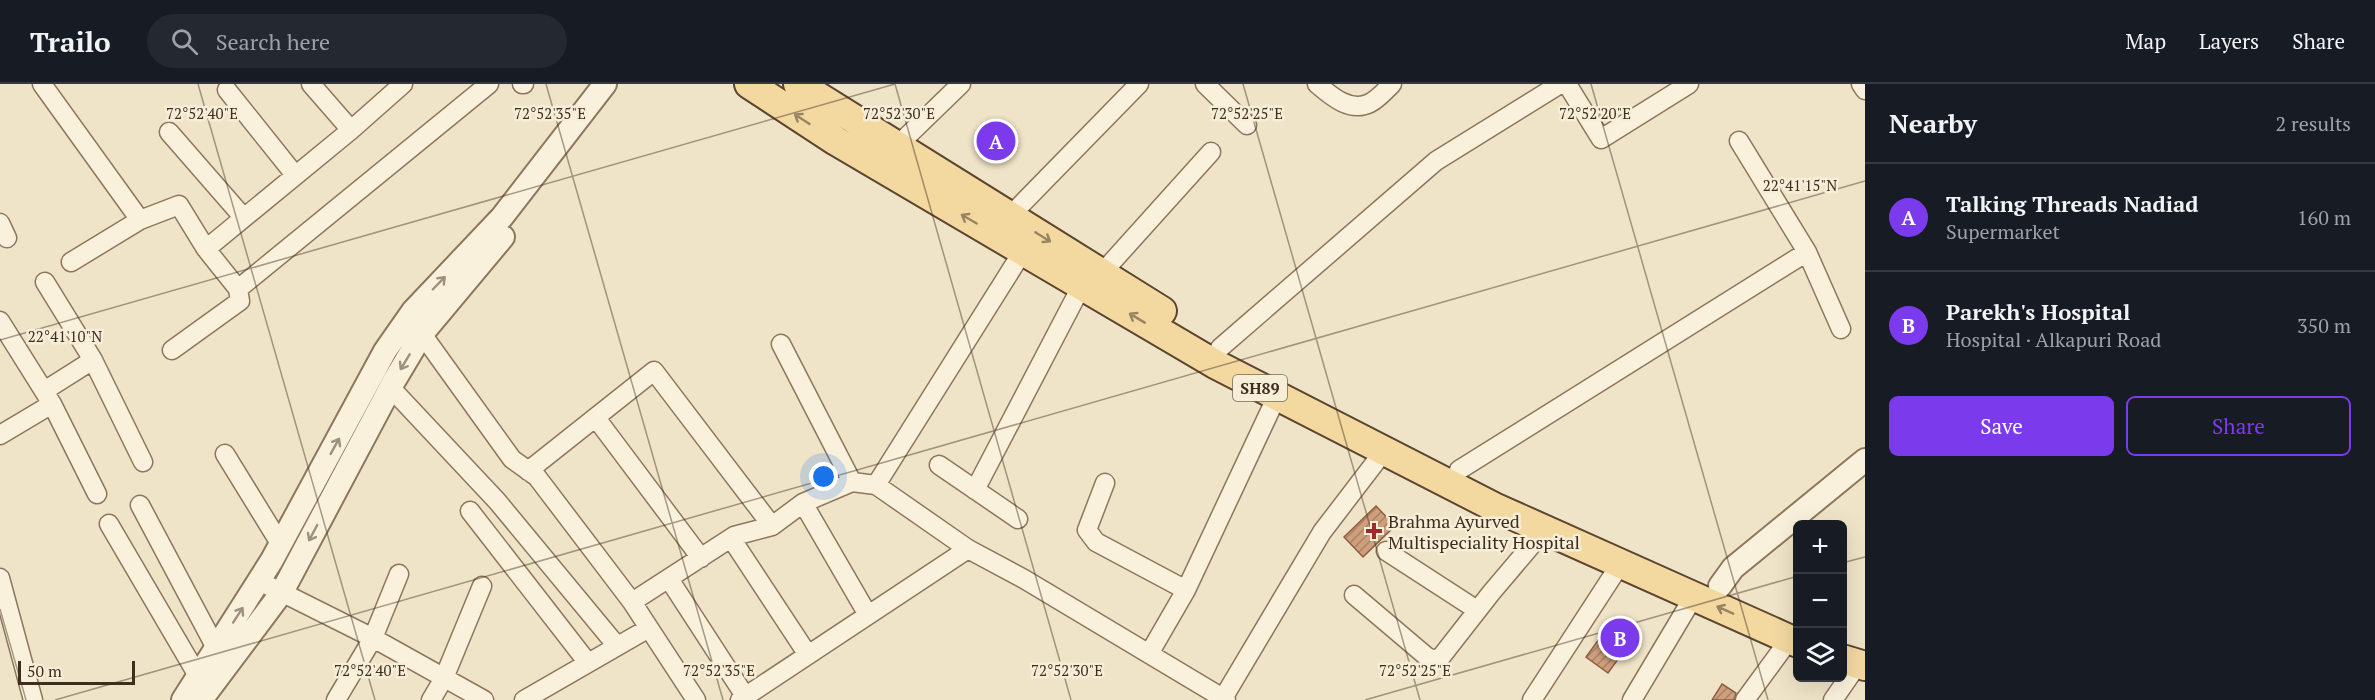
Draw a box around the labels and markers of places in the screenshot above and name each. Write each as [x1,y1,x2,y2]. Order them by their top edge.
pin: A [976,118,1016,164]
place label: Brahma Ayurved Multispeciality Hospital [1388,509,1580,554]
marker: Brahma Ayurved Multispeciality Hospital [1365,522,1383,540]
pin: B [1600,616,1640,660]

